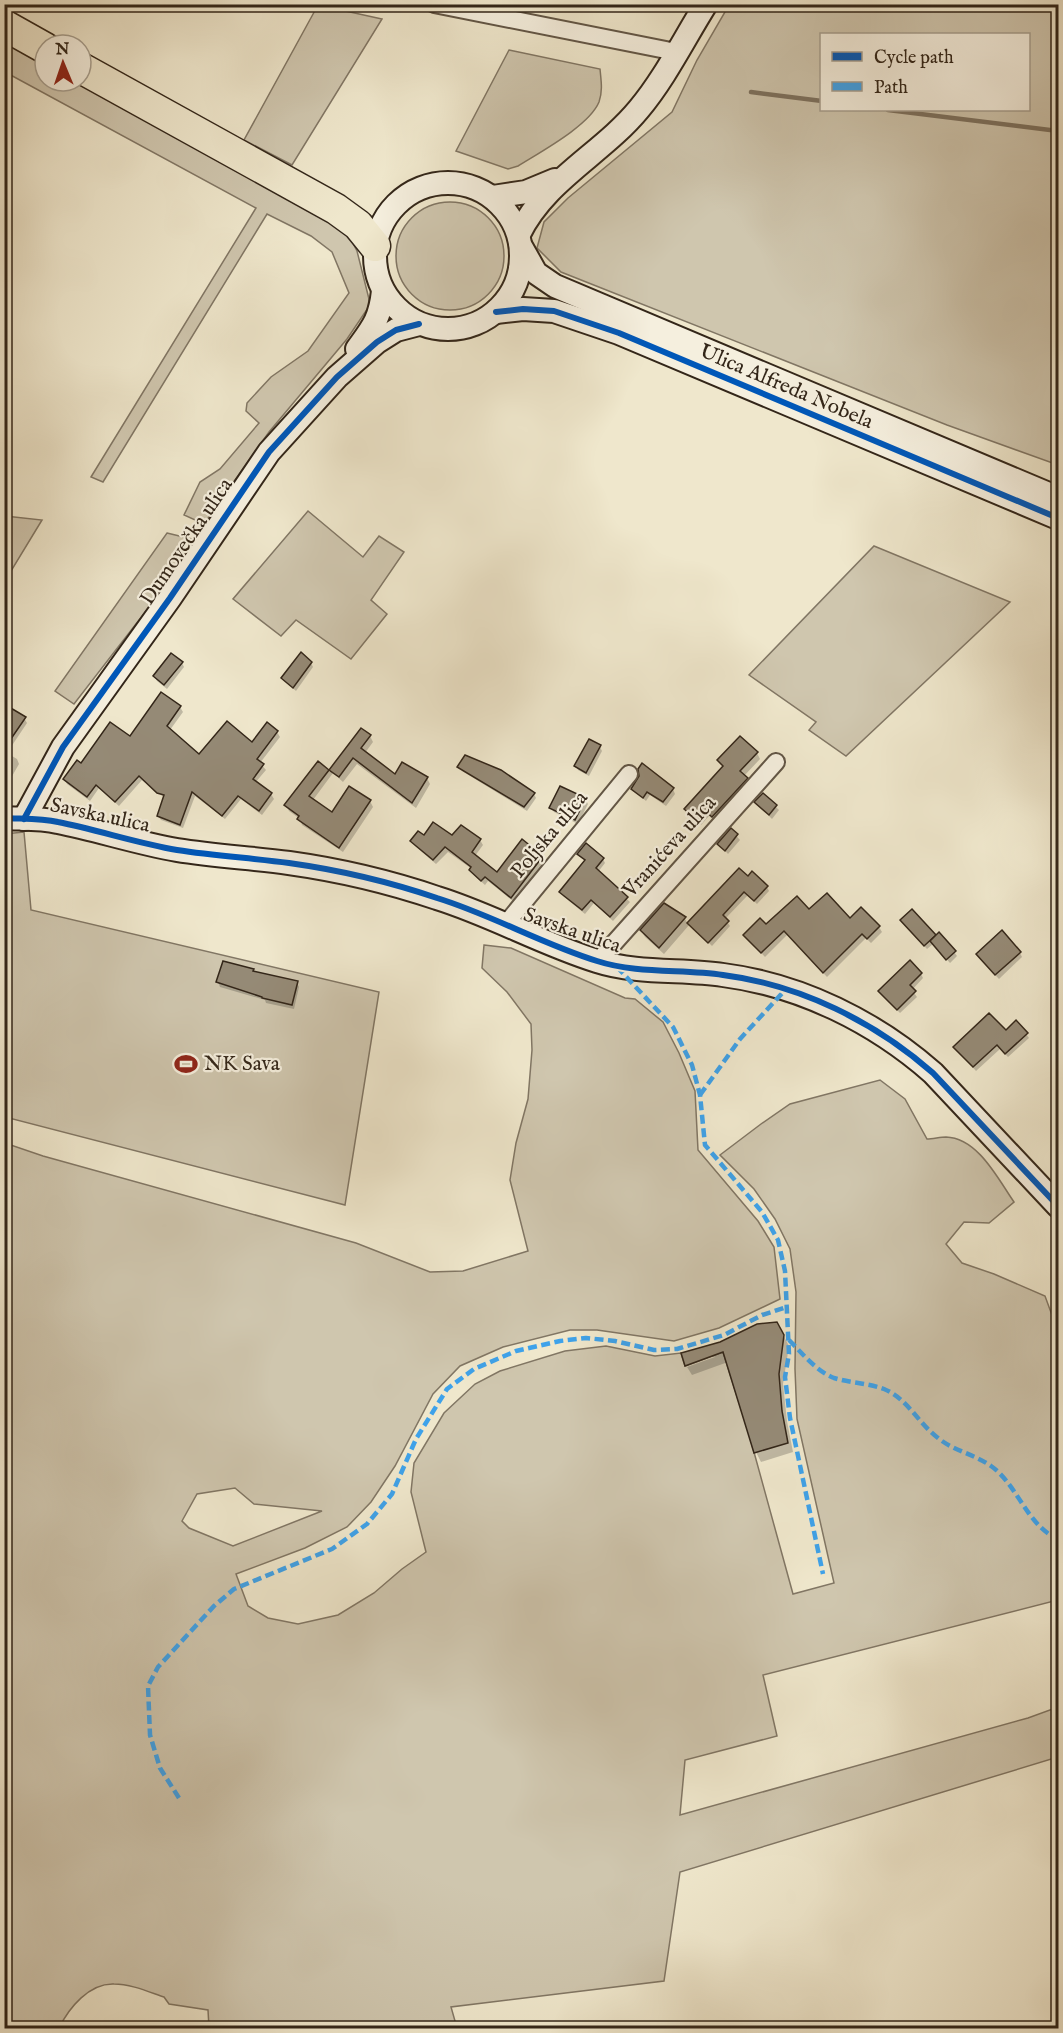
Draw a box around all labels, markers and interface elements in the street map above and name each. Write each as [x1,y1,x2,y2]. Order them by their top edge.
north arrow [33,33,93,93]
legend [820,33,1030,111]
text: N [54,40,70,60]
text: Cycle path [874,47,954,70]
text: Path [874,77,908,100]
street label: Ulica Alfreda Nobela [695,338,878,436]
street label: Dumovečka ulica [134,472,240,611]
street label: Poljska ulica [506,785,595,884]
street label: Vranićeva ulica [616,790,723,904]
street label: Savska ulica [48,792,153,840]
street label: Savska ulica [520,902,625,961]
sports icon: NK Sava [173,1051,199,1077]
place label: NK Sava [204,1051,281,1078]

